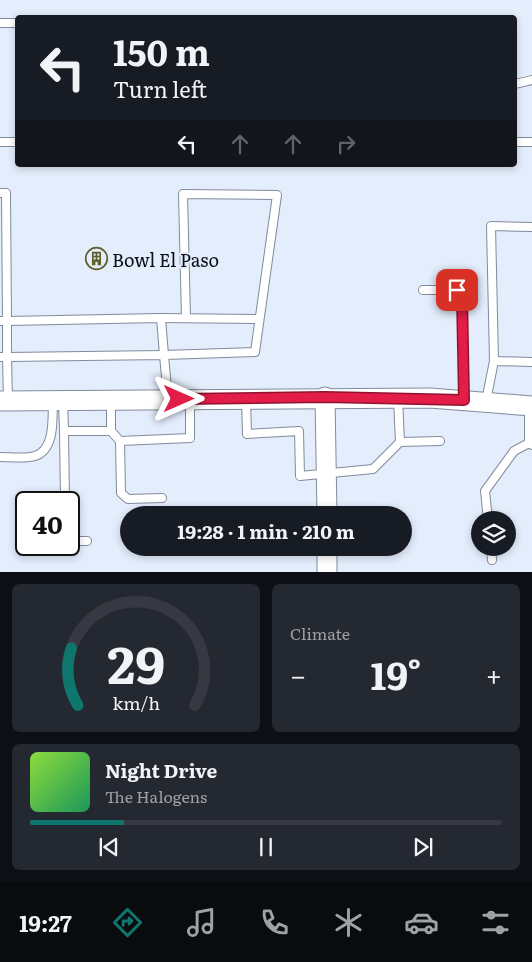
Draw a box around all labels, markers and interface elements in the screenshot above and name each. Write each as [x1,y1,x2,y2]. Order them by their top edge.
text: 150 m [113,25,210,77]
icon: left [30,35,95,100]
text: Turn left [113,72,207,105]
icon: left [173,130,201,158]
icon: ahead [226,130,254,158]
icon: ahead [279,130,307,158]
icon: right [332,130,360,158]
place label: Bowl El Paso [112,246,219,273]
building icon: Bowl El Paso [84,247,108,271]
pin [436,269,478,311]
icon: arrive [443,276,471,304]
position arrow [152,372,204,424]
speed limit sign: 40 [15,491,80,556]
map controls [471,511,516,556]
button: layers [471,511,516,556]
text: 19:28 · 1 min · 210 m [177,517,355,545]
text: Climate [290,621,350,645]
text: 29 [107,623,165,700]
text: 19° [371,645,422,702]
text: − [290,653,306,695]
text: + [486,653,502,695]
text: km/h [112,689,160,716]
text: Night Drive [105,756,217,784]
text: The Halogens [105,784,207,808]
icon: previous [95,833,123,861]
icon: pause [252,833,280,861]
icon: next [409,833,437,861]
icon: directions [110,905,145,940]
icon: music [184,905,219,940]
icon: phone [257,905,292,940]
icon: climate [331,905,366,940]
icon: car [404,905,439,940]
icon: filters [478,905,513,940]
text: 19:27 [19,906,72,939]

